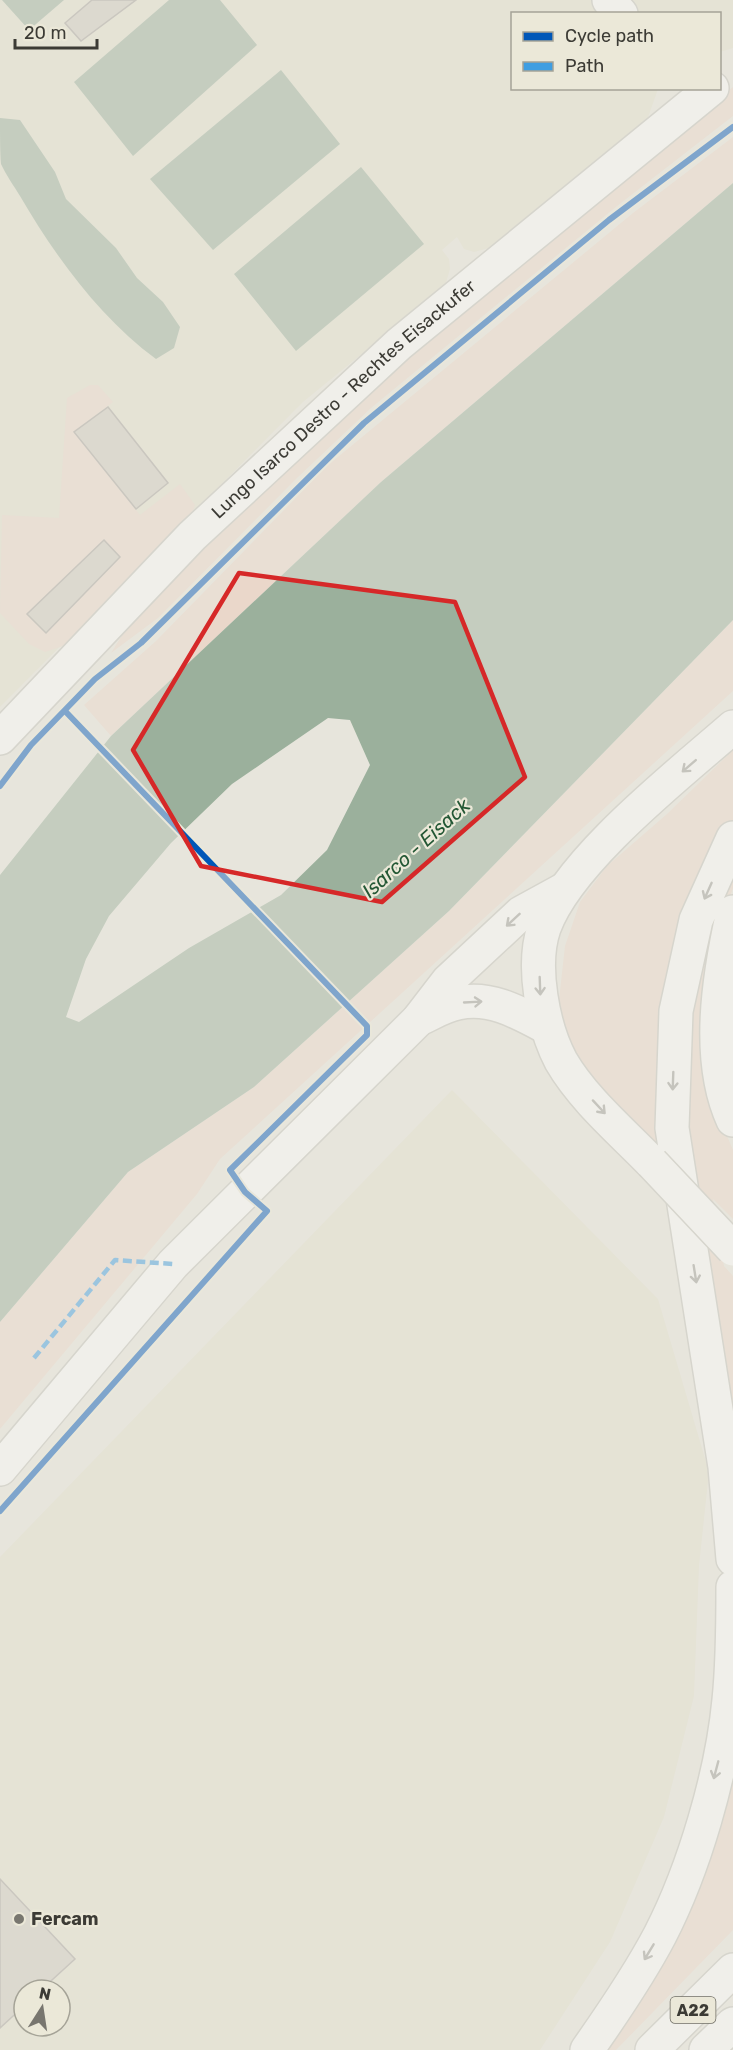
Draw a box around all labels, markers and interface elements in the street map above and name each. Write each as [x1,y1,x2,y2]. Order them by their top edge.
scale bar [15,12,98,50]
legend [511,12,721,90]
text: 20 m [24,22,66,44]
text: Cycle path [565,25,654,47]
text: Path [565,55,604,77]
street label: Lungo Isarco Destro - Rechtes Eisackufer [207,275,480,523]
one-way arrow [682,759,697,773]
water label: Isarco - Eisack [357,793,476,903]
one-way arrow [702,881,714,899]
one-way arrow [506,913,521,927]
one-way arrow [535,975,546,995]
one-way arrow [462,996,482,1007]
one-way arrow [668,1070,679,1090]
one-way arrow [592,1100,607,1115]
one-way arrow [690,1263,701,1283]
one-way arrow [710,1760,722,1779]
place label: Fercam [31,1908,98,1930]
marker: Fercam [12,1912,26,1926]
one-way arrow [643,1943,655,1960]
north arrow [12,1978,72,2038]
text: N [37,1983,53,2004]
road number: A22 [670,1997,716,2023]

